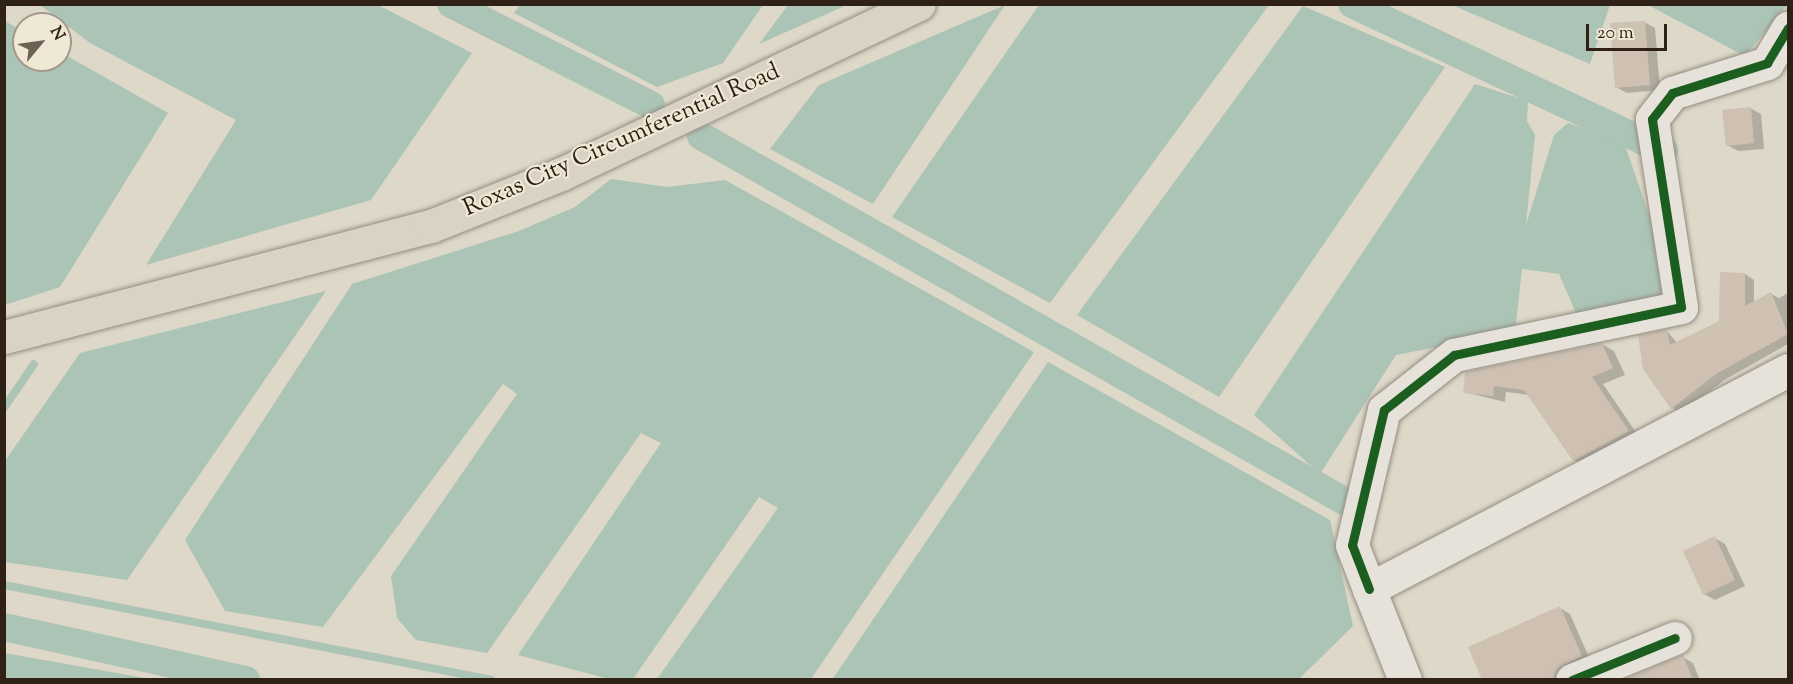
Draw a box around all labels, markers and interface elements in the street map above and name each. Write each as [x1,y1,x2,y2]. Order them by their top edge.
north arrow [12,12,72,72]
scale bar [1589,12,1670,50]
text: 20 m [1597,21,1634,47]
text: N [43,23,70,45]
street label: Roxas City Circumferential Road [459,58,785,224]

